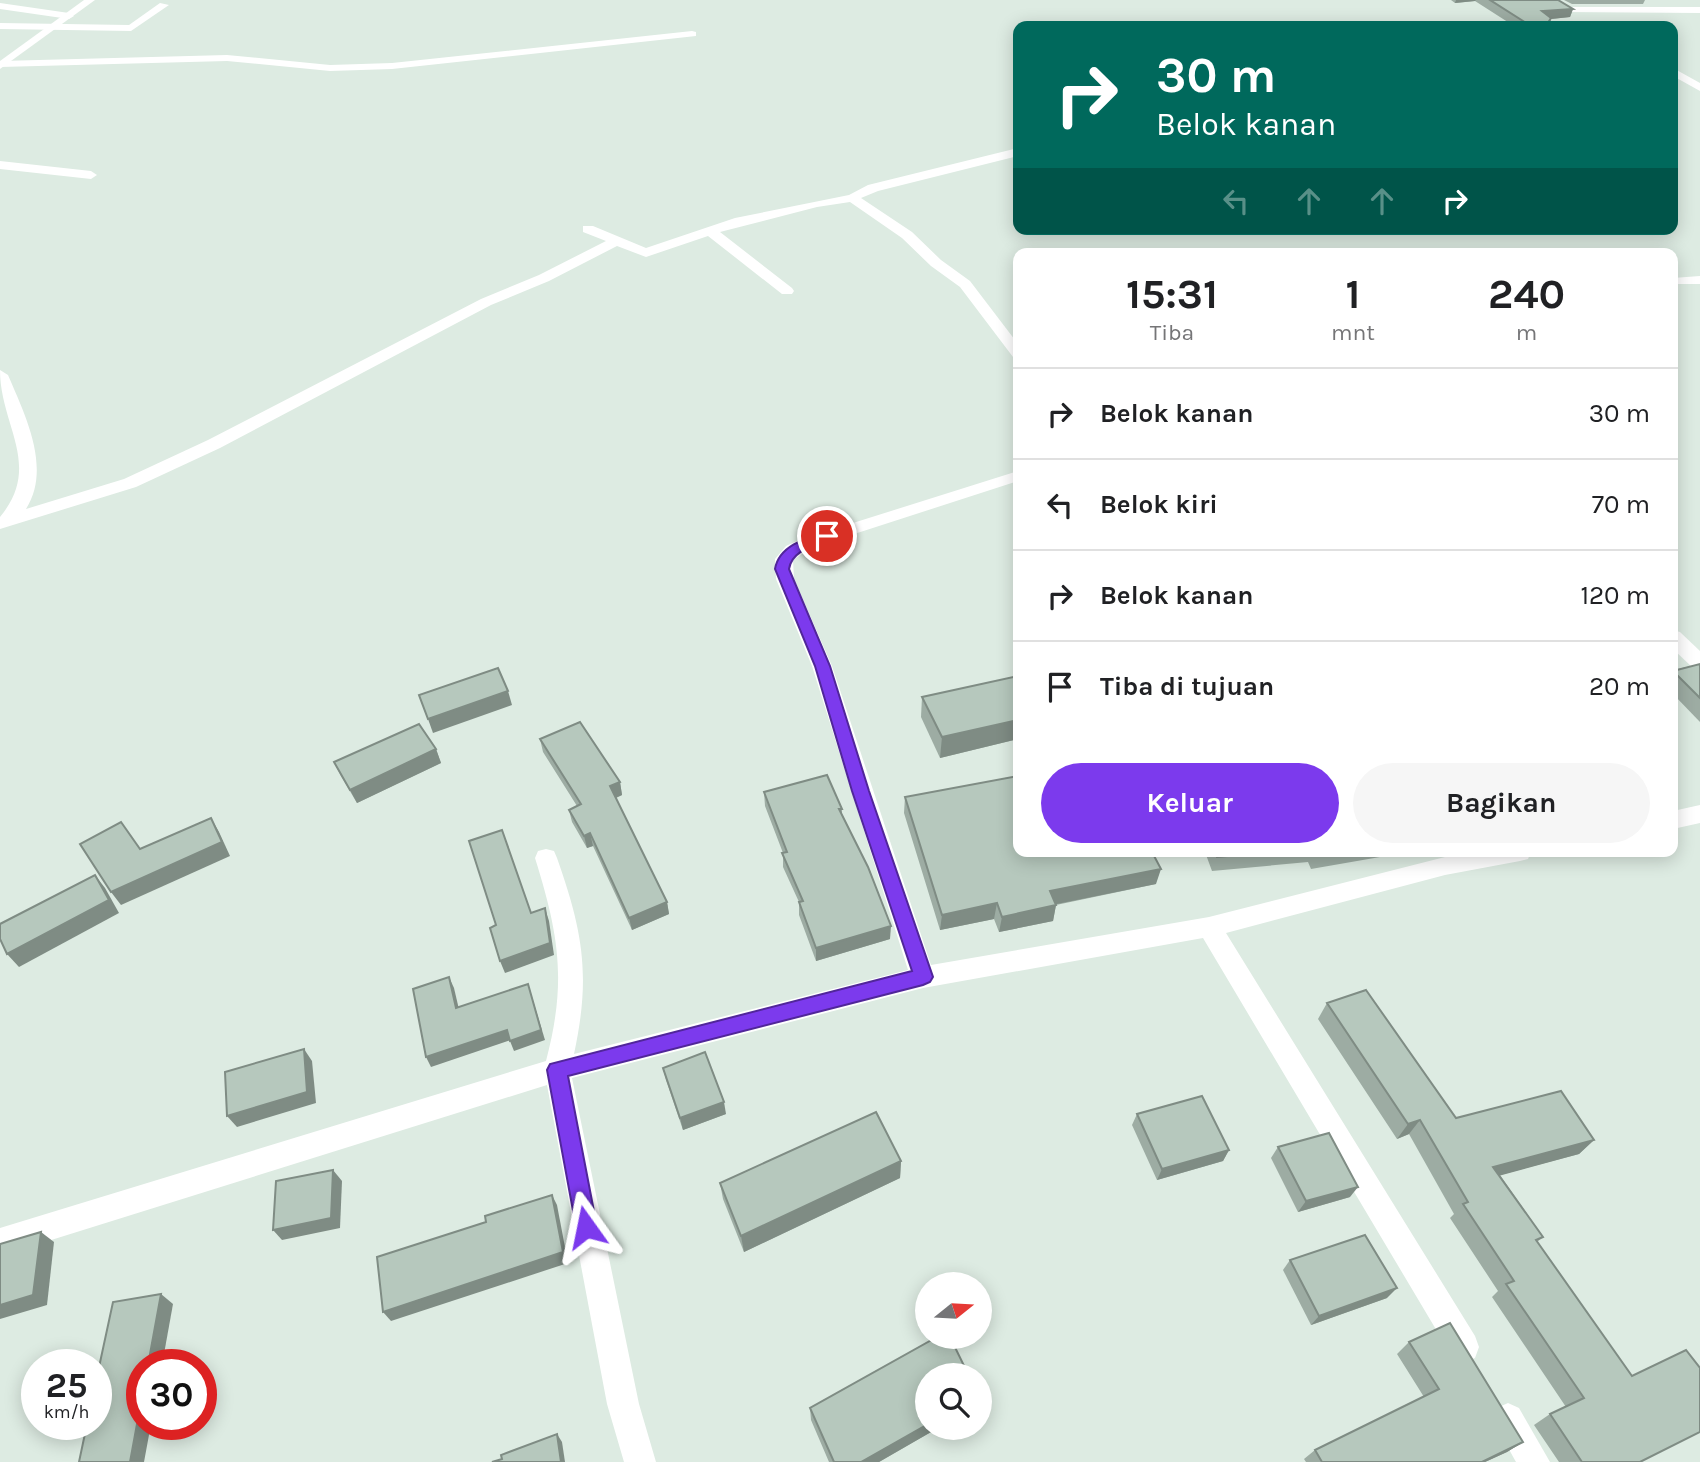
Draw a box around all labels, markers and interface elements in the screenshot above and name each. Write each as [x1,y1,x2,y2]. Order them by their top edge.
text: 30 m [1156,47,1276,104]
icon: right [1041,49,1132,140]
text: Belok kanan [1156,106,1336,143]
icon: left [1217,182,1255,220]
icon: ahead [1290,182,1328,220]
icon: ahead [1363,182,1401,220]
icon: right [1436,182,1474,220]
text: 15:31 [1126,269,1218,319]
text: 1 [1345,269,1360,319]
text: 240 [1488,269,1565,319]
text: Tiba [1150,319,1194,346]
text: mnt [1331,319,1375,346]
text: m [1516,319,1537,346]
icon: right [1041,395,1079,433]
text: Belok kanan [1100,398,1253,429]
text: 30 m [1589,398,1650,429]
icon: left [1041,486,1079,524]
text: Belok kiri [1100,489,1218,520]
text: 70 m [1592,489,1650,520]
pin [797,506,857,566]
icon: arrive [808,517,846,555]
icon: right [1041,577,1079,615]
text: Belok kanan [1100,580,1253,611]
text: 120 m [1580,580,1650,611]
icon: arrive [1041,668,1079,706]
text: Tiba di tujuan [1100,671,1274,702]
text: 20 m [1589,671,1650,702]
button: Keluar [1041,763,1339,843]
button: Bagikan [1353,763,1650,843]
position arrow [549,1190,623,1264]
north arrow [915,1272,992,1349]
map controls [915,1272,992,1440]
speed limit sign: 30 [126,1349,217,1440]
button: search [915,1363,992,1440]
text: 25 [46,1365,87,1406]
text: km/h [44,1401,89,1423]

